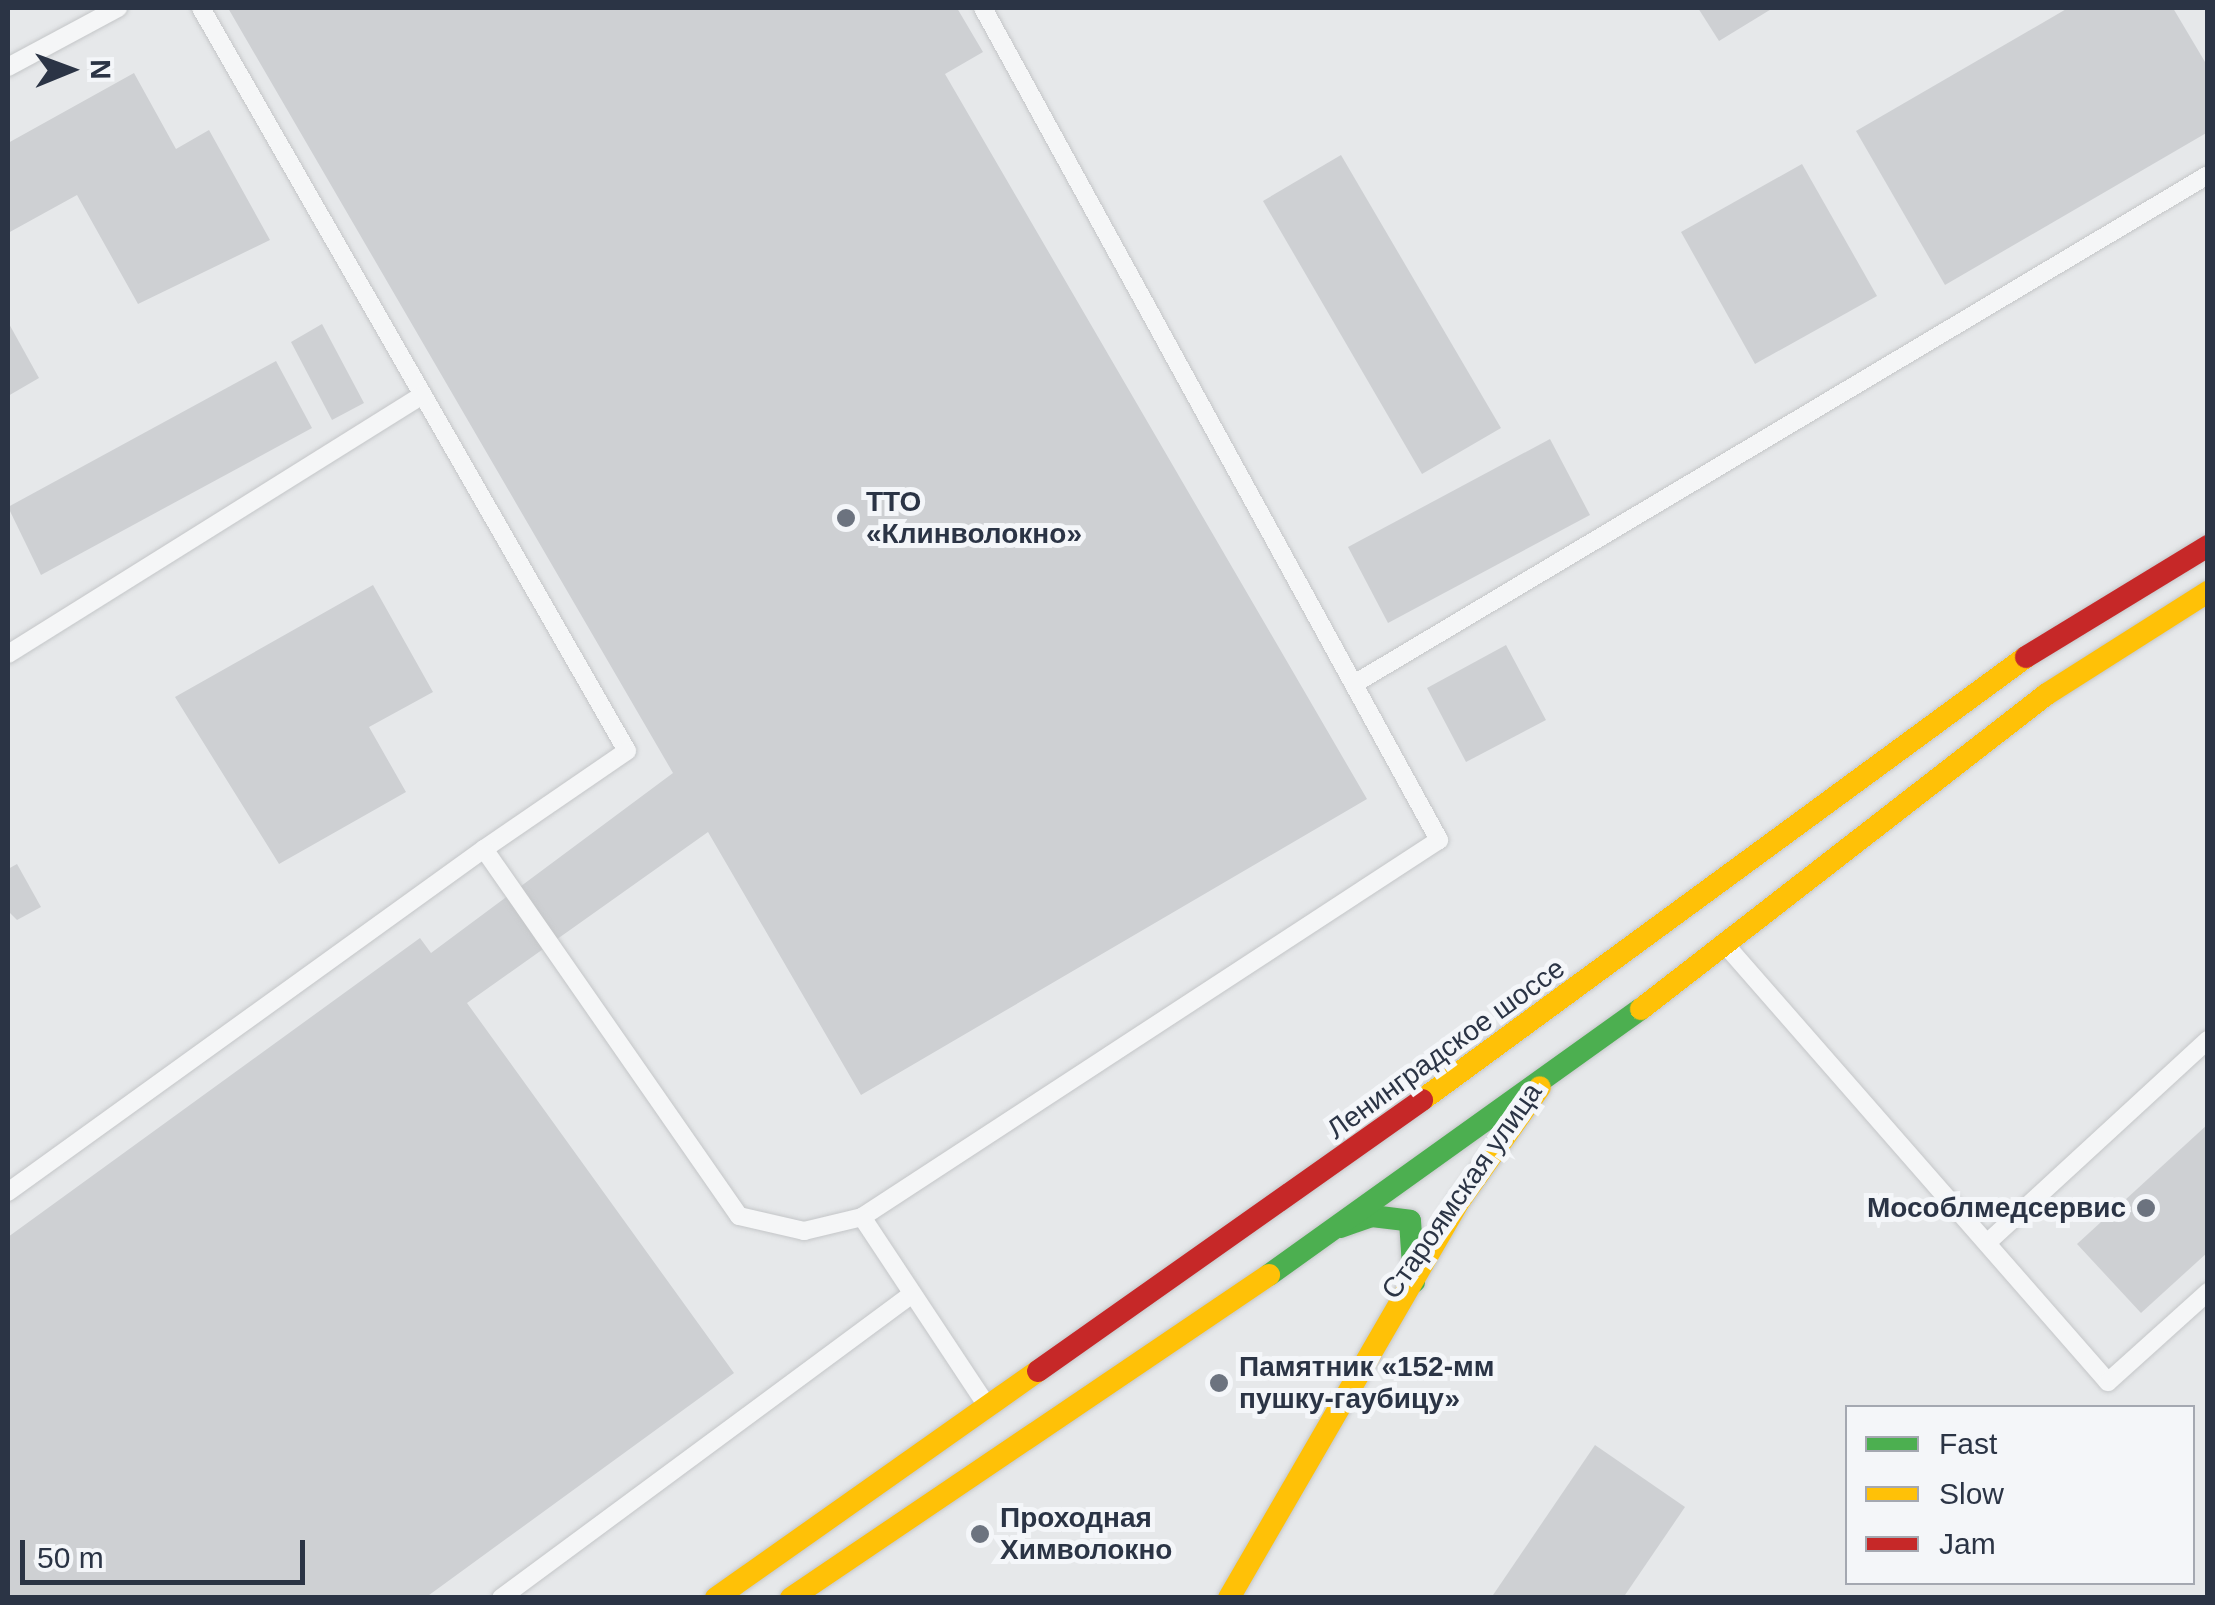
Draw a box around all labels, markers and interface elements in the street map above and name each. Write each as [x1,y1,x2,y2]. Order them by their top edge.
north arrow [20,20,120,120]
text: N [85,59,116,80]
place label: ТТО «Клинволокно» [866,485,1082,551]
marker: ТТО «Клинволокно» [835,507,857,529]
street label: Ленинградское шоссе [1321,952,1571,1146]
street label: Староямская улица [1375,1076,1549,1306]
place label: Мособлмедсервис [1867,1191,2126,1225]
marker: Мособлмедсервис [2135,1197,2157,1219]
place label: Памятник «152-мм пушку-гаубицу» [1239,1350,1494,1416]
marker: Памятник «152-мм пушку-гаубицу» [1208,1372,1230,1394]
legend [1845,1405,2195,1585]
text: Fast [1939,1427,1997,1460]
text: Slow [1939,1477,2004,1510]
place label: Проходная Химволокно [1000,1501,1172,1567]
scale bar [25,1520,310,1582]
marker: Проходная Химволокно [969,1523,991,1545]
text: Jam [1939,1527,1996,1560]
text: 50 m [37,1541,104,1574]

